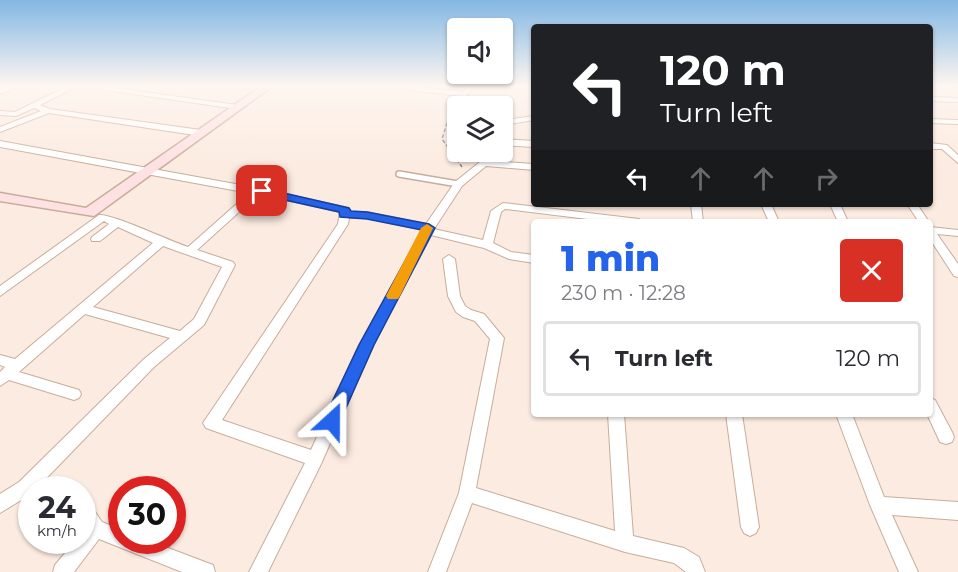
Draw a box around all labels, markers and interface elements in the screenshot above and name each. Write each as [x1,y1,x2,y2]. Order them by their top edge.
map controls [447,18,513,162]
button: sound [447,18,513,84]
text: 120 m [660,44,786,96]
icon: left [561,48,639,126]
button: layers [447,96,513,162]
text: Turn left [660,96,773,129]
icon: left [621,162,654,195]
icon: ahead [684,162,717,195]
icon: ahead [747,162,780,195]
icon: right [810,162,843,195]
pin [236,165,287,216]
icon: arrive [245,174,278,207]
text: 1 min [561,236,660,280]
button: close [840,239,903,302]
text: 230 m · 12:28 [561,281,686,305]
icon: left [564,342,597,375]
text: Turn left [615,345,713,372]
text: 120 m [836,345,900,372]
position arrow [300,389,364,453]
speed limit sign: 30 [108,476,186,554]
text: 24 [38,489,76,526]
text: km/h [37,521,77,540]

